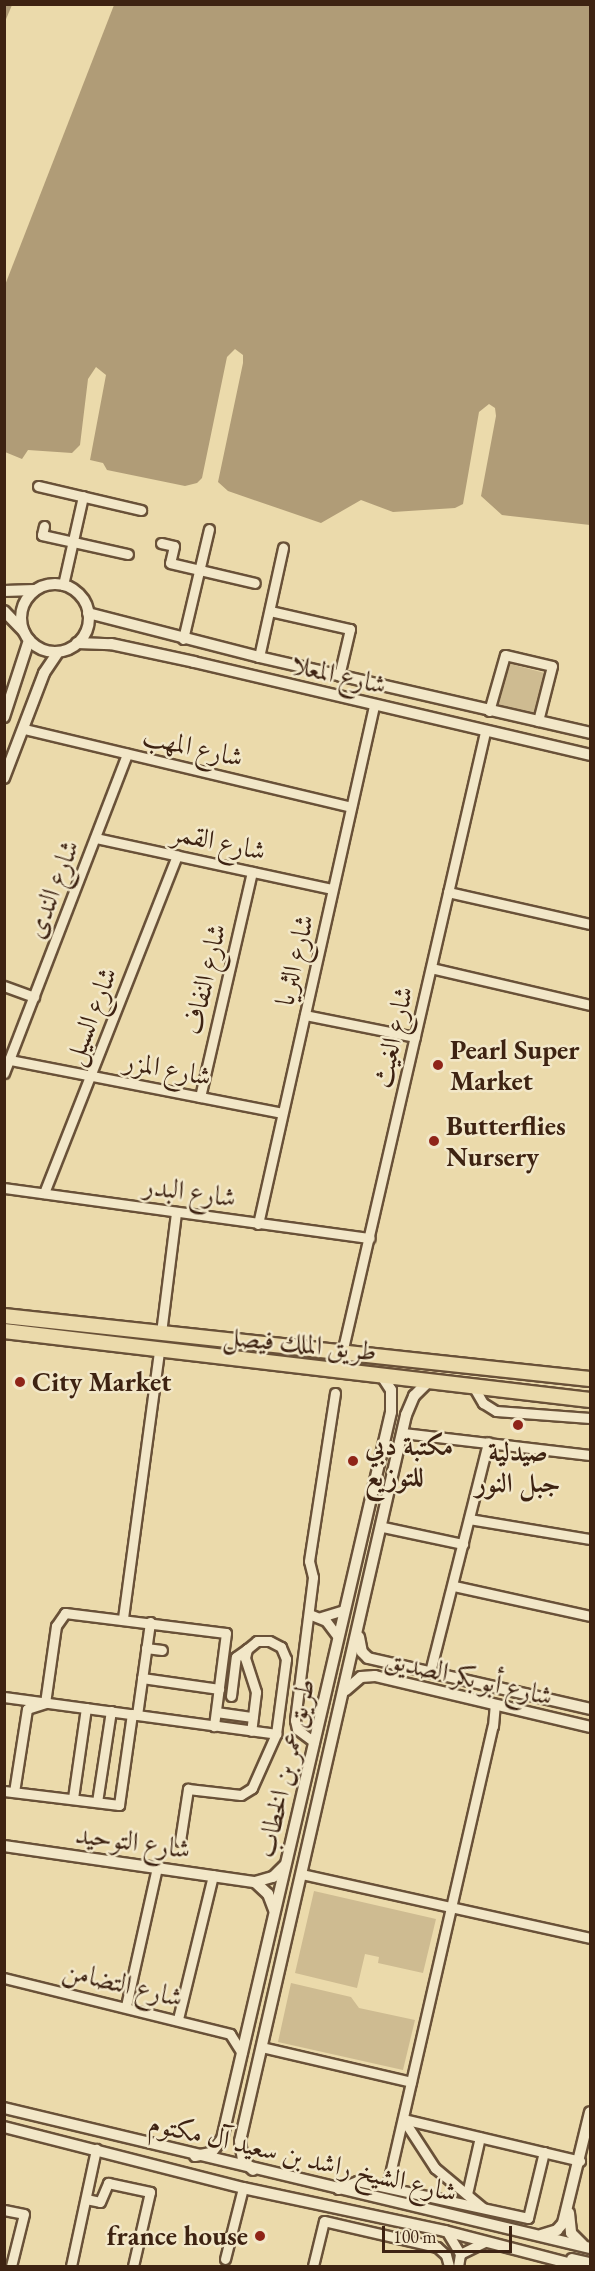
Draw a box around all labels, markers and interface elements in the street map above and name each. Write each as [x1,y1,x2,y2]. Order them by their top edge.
street label: شارع المعلا [288,647,390,701]
street label: شارع المهب [140,719,246,773]
street label: شارع القمر [169,815,269,867]
street label: شارع الندى [18,835,86,943]
street label: شارع الثريا [268,911,320,1009]
street label: شارع النفاف [176,921,232,1037]
street label: شارع السيل [57,963,123,1069]
street label: شارع الغيث [365,983,419,1091]
place label: Pearl Super Market [450,1033,579,1096]
street label: شارع المزر [122,1044,214,1092]
marker: Pearl Super Market [431,1058,445,1072]
place label: Butterflies Nursery [446,1109,566,1172]
marker: Butterflies Nursery [427,1134,441,1148]
street label: شارع البدر [142,1168,238,1214]
street label: طريق الملك فيصل [222,1319,378,1367]
place label: City Market [32,1366,171,1398]
marker: City Market [13,1375,27,1389]
marker: صيدلية جبل النور [511,1418,525,1432]
place label: مكتبة دبي للتوزيع [365,1429,453,1492]
place label: صيدلية جبل النور [475,1435,561,1498]
marker: مكتبة دبي للتوزيع [346,1454,360,1468]
street label: شارع أبو بكر الصديق [382,1642,556,1712]
street label: طريق عمر بن الخطاب [249,1675,321,1861]
street label: شارع التوحيد [73,1817,193,1865]
street label: شارع التضامن [60,1952,186,2014]
street label: شارع الشيخ راشد بن سعيد آل مكتوم [146,2106,460,2208]
scale bar [385,2214,516,2252]
place label: france house [107,2220,248,2252]
text: 100 m [393,2225,437,2248]
marker: france house [253,2229,267,2243]

